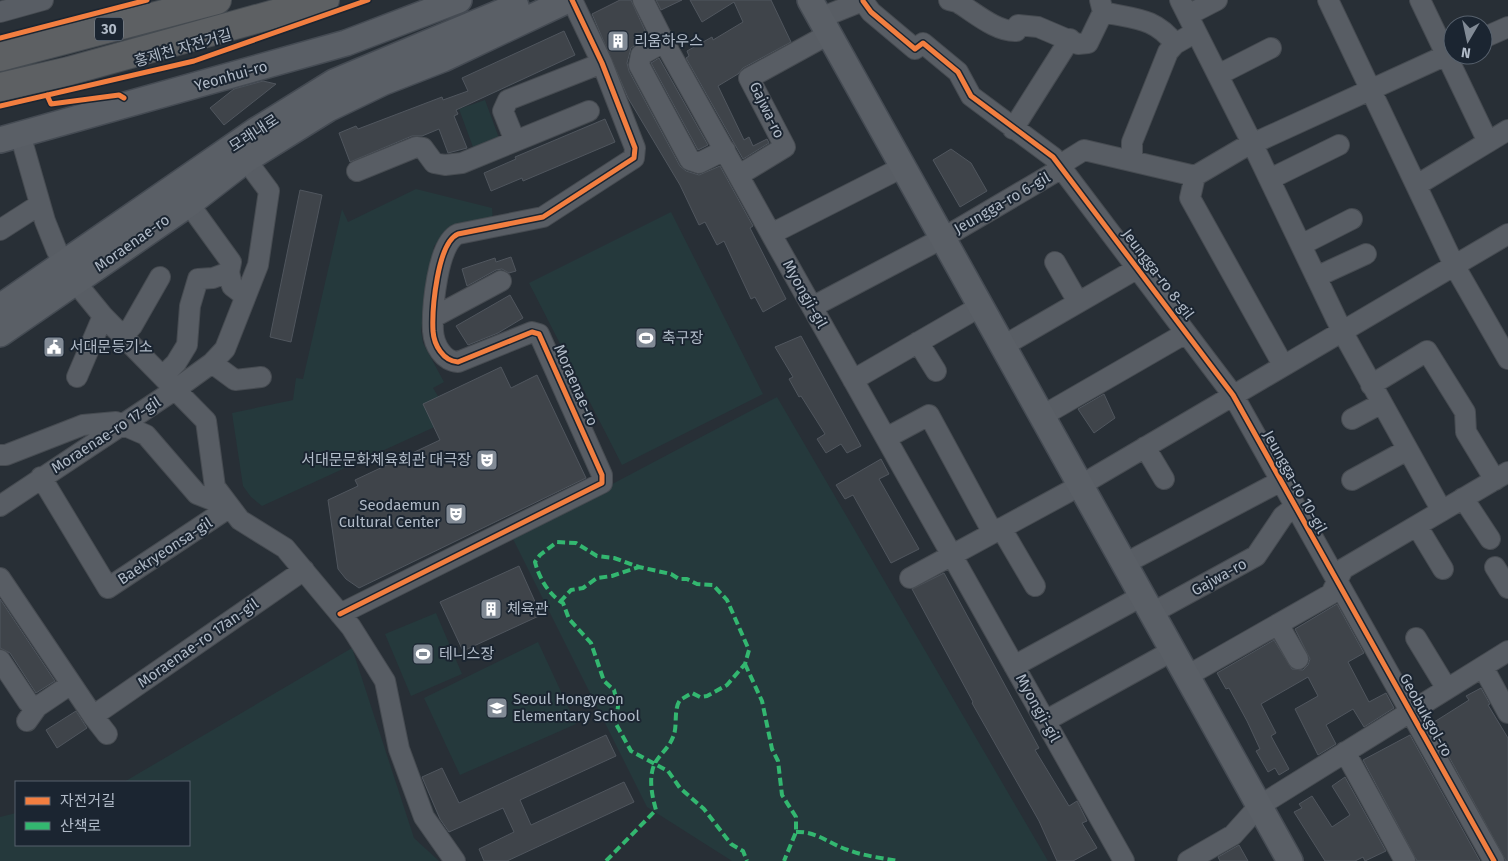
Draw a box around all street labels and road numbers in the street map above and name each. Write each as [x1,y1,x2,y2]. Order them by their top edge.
road number: 30 [95,18,123,40]
street label: 홍제천 자전거길 [132,25,234,71]
street label: Yeonhui-ro [192,57,270,95]
street label: Gajwa-ro [746,79,788,141]
street label: 모래내로 [226,110,282,156]
street label: Jeungga-ro 6-gil [951,168,1054,238]
street label: Moraenae-ro [91,211,173,275]
street label: Jeungga-ro 8-gil [1118,225,1198,323]
street label: Myongji-gil [779,257,831,332]
street label: Moraenae-ro [550,341,602,429]
street label: Moraenae-ro 17-gil [48,393,165,477]
street label: Jeungga-ro 10-gil [1259,427,1331,537]
street label: Baekryeonsa-gil [114,513,216,588]
street label: Gajwa-ro [1188,554,1250,600]
street label: Moraenae-ro 17an-gil [134,594,262,691]
street label: Geobukgol-ro [1396,670,1456,760]
street label: Myongji-gil [1012,671,1064,746]

